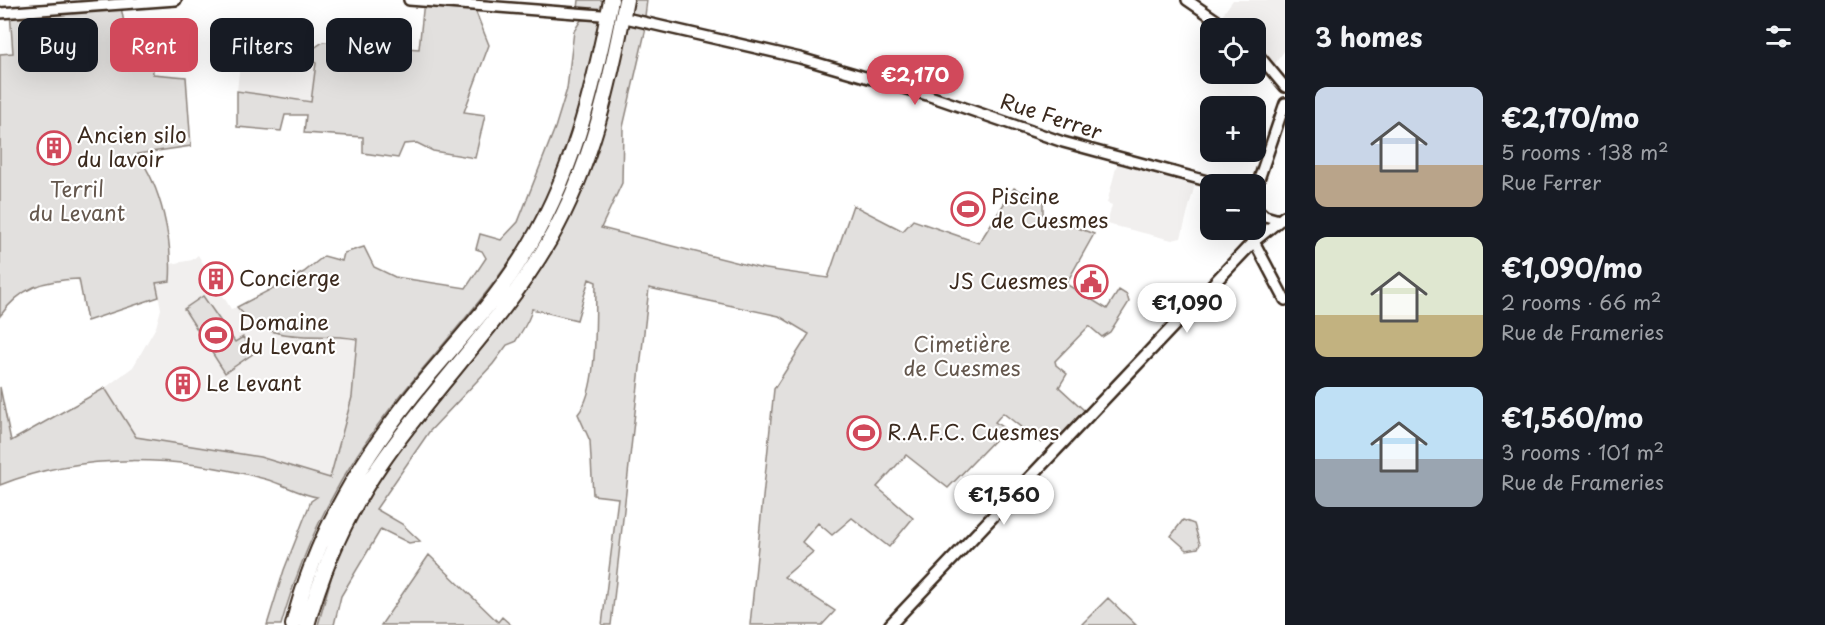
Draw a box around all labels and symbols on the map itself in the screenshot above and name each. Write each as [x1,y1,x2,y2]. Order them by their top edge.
pin: €2,170 [866,55,964,106]
street label: Rue Ferrer [997,84,1107,147]
place label: Ancien silo du lavoir [77,118,187,174]
building icon: Ancien silo du lavoir [36,130,72,166]
park label: Terril du Levant [29,172,125,228]
place label: Piscine de Cuesmes [991,179,1108,235]
sports icon: Piscine de Cuesmes [950,191,986,227]
building icon: Concierge [198,261,234,297]
place label: Concierge [239,261,340,293]
place label: JS Cuesmes [949,264,1068,296]
public building icon: JS Cuesmes [1073,264,1109,300]
pin: €1,090 [1138,283,1236,334]
place label: Domaine du Levant [239,305,336,361]
sports icon: Domaine du Levant [198,317,234,353]
park label: Cimetière de Cuesmes [903,327,1021,383]
building icon: Le Levant [165,366,201,402]
place label: Le Levant [206,366,302,398]
sports icon: R.A.F.C. Cuesmes [846,415,882,451]
place label: R.A.F.C. Cuesmes [887,415,1059,447]
pin: €1,560 [955,475,1053,526]

